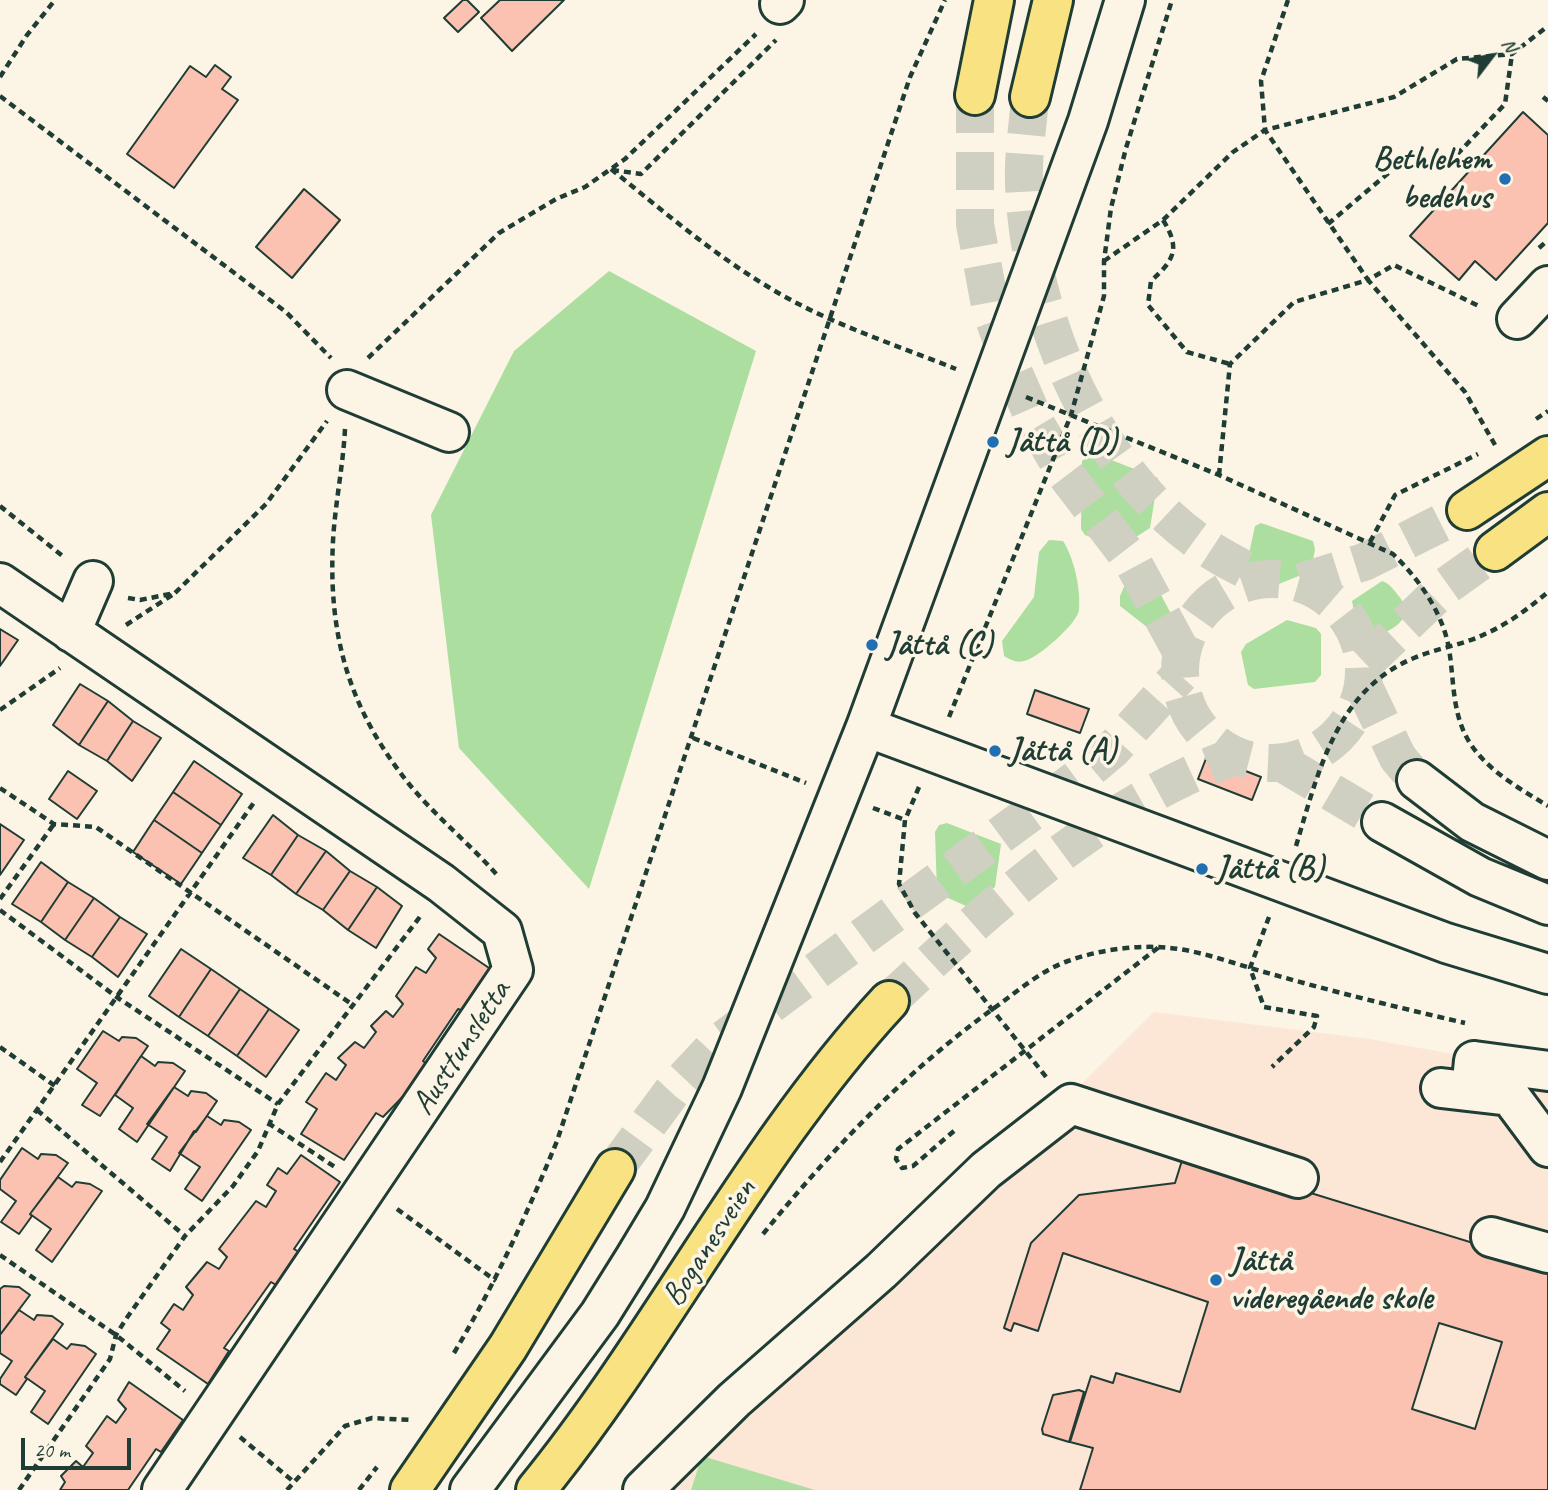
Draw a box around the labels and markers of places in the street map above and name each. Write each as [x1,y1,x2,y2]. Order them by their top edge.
place label: Bethlehem bedehus [1373,140,1491,218]
marker: Bethlehem bedehus [1497,171,1513,187]
place label: Jåttå (D) [1007,422,1117,462]
marker: Jåttå (D) [985,434,1001,450]
place label: Jåttå (C) [886,625,993,665]
marker: Jåttå (C) [864,637,880,653]
place label: Jåttå (A) [1009,731,1117,771]
marker: Jåttå (A) [987,743,1003,759]
place label: Jåttå (B) [1216,849,1324,889]
marker: Jåttå (B) [1194,861,1210,877]
place label: Jåttå videregående skole [1230,1241,1433,1319]
marker: Jåttå videregående skole [1208,1272,1224,1288]

